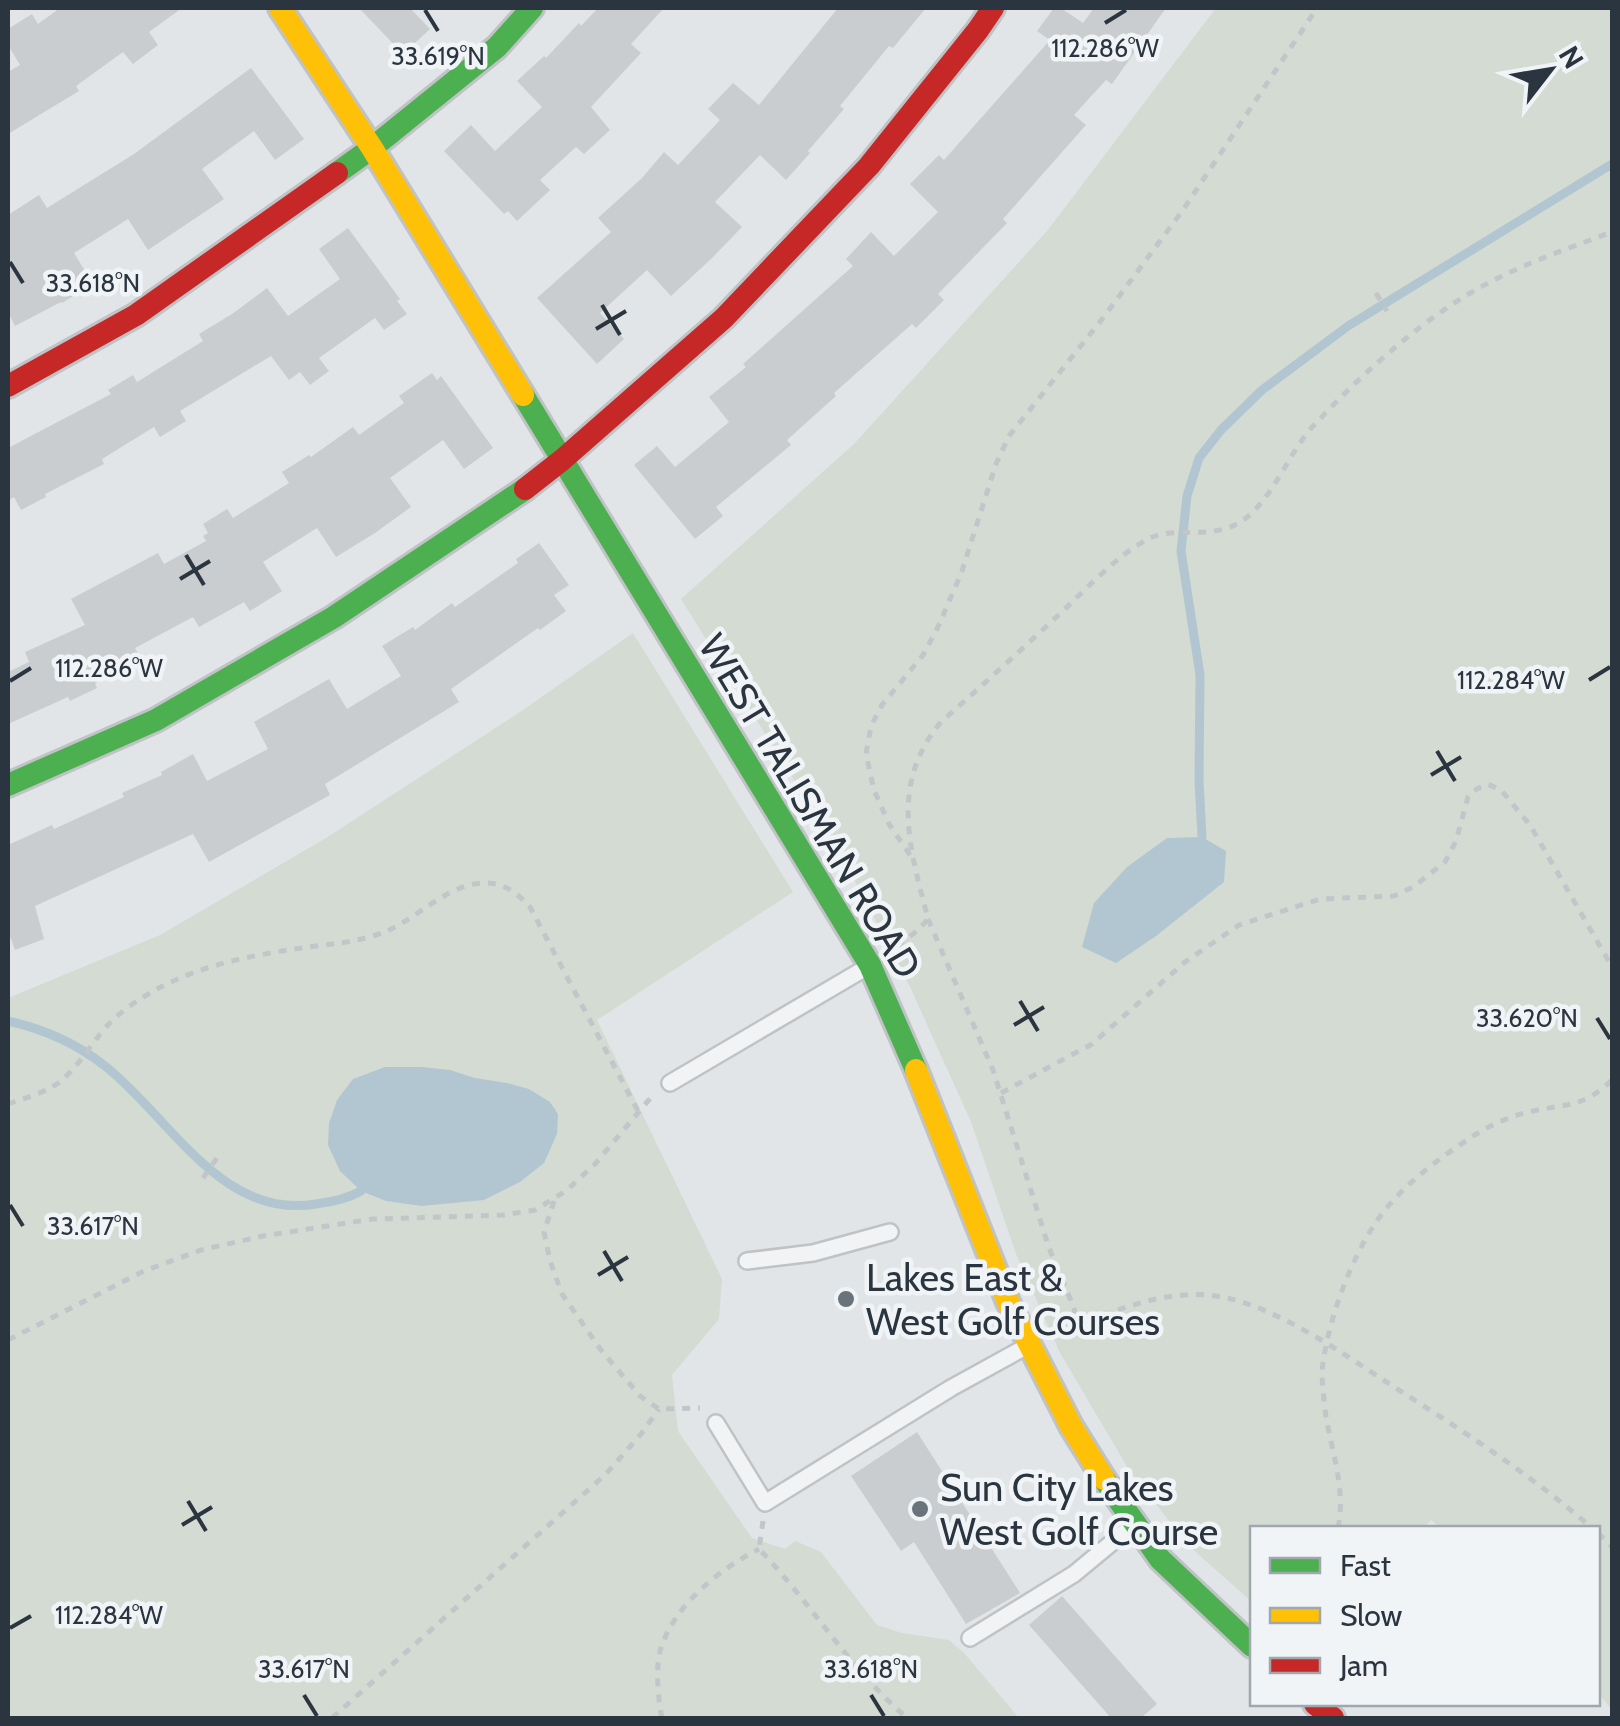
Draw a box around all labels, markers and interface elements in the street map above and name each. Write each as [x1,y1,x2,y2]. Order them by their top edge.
north arrow [1500,20,1600,120]
text: 112.286°W [1051,33,1159,63]
text: N [1552,40,1591,74]
text: 33.619°N [391,41,485,71]
text: 33.618°N [46,268,140,298]
street label: WEST TALISMAN ROAD [689,626,931,986]
text: 112.286°W [55,653,163,683]
text: 112.284°W [1457,665,1565,695]
text: 33.620°N [1476,1003,1578,1033]
text: 33.617°N [47,1211,139,1241]
place label: Lakes East & West Golf Courses [866,1254,1160,1345]
marker: Lakes East & West Golf Courses [835,1288,857,1310]
place label: Sun City Lakes West Golf Course [940,1464,1218,1555]
marker: Sun City Lakes West Golf Course [909,1498,931,1520]
legend [1250,1526,1600,1706]
text: Fast [1340,1547,1391,1584]
text: Slow [1340,1597,1403,1634]
text: 112.284°W [55,1600,163,1630]
text: Jam [1339,1647,1388,1684]
text: 33.617°N [258,1654,350,1684]
text: 33.618°N [824,1654,918,1684]

